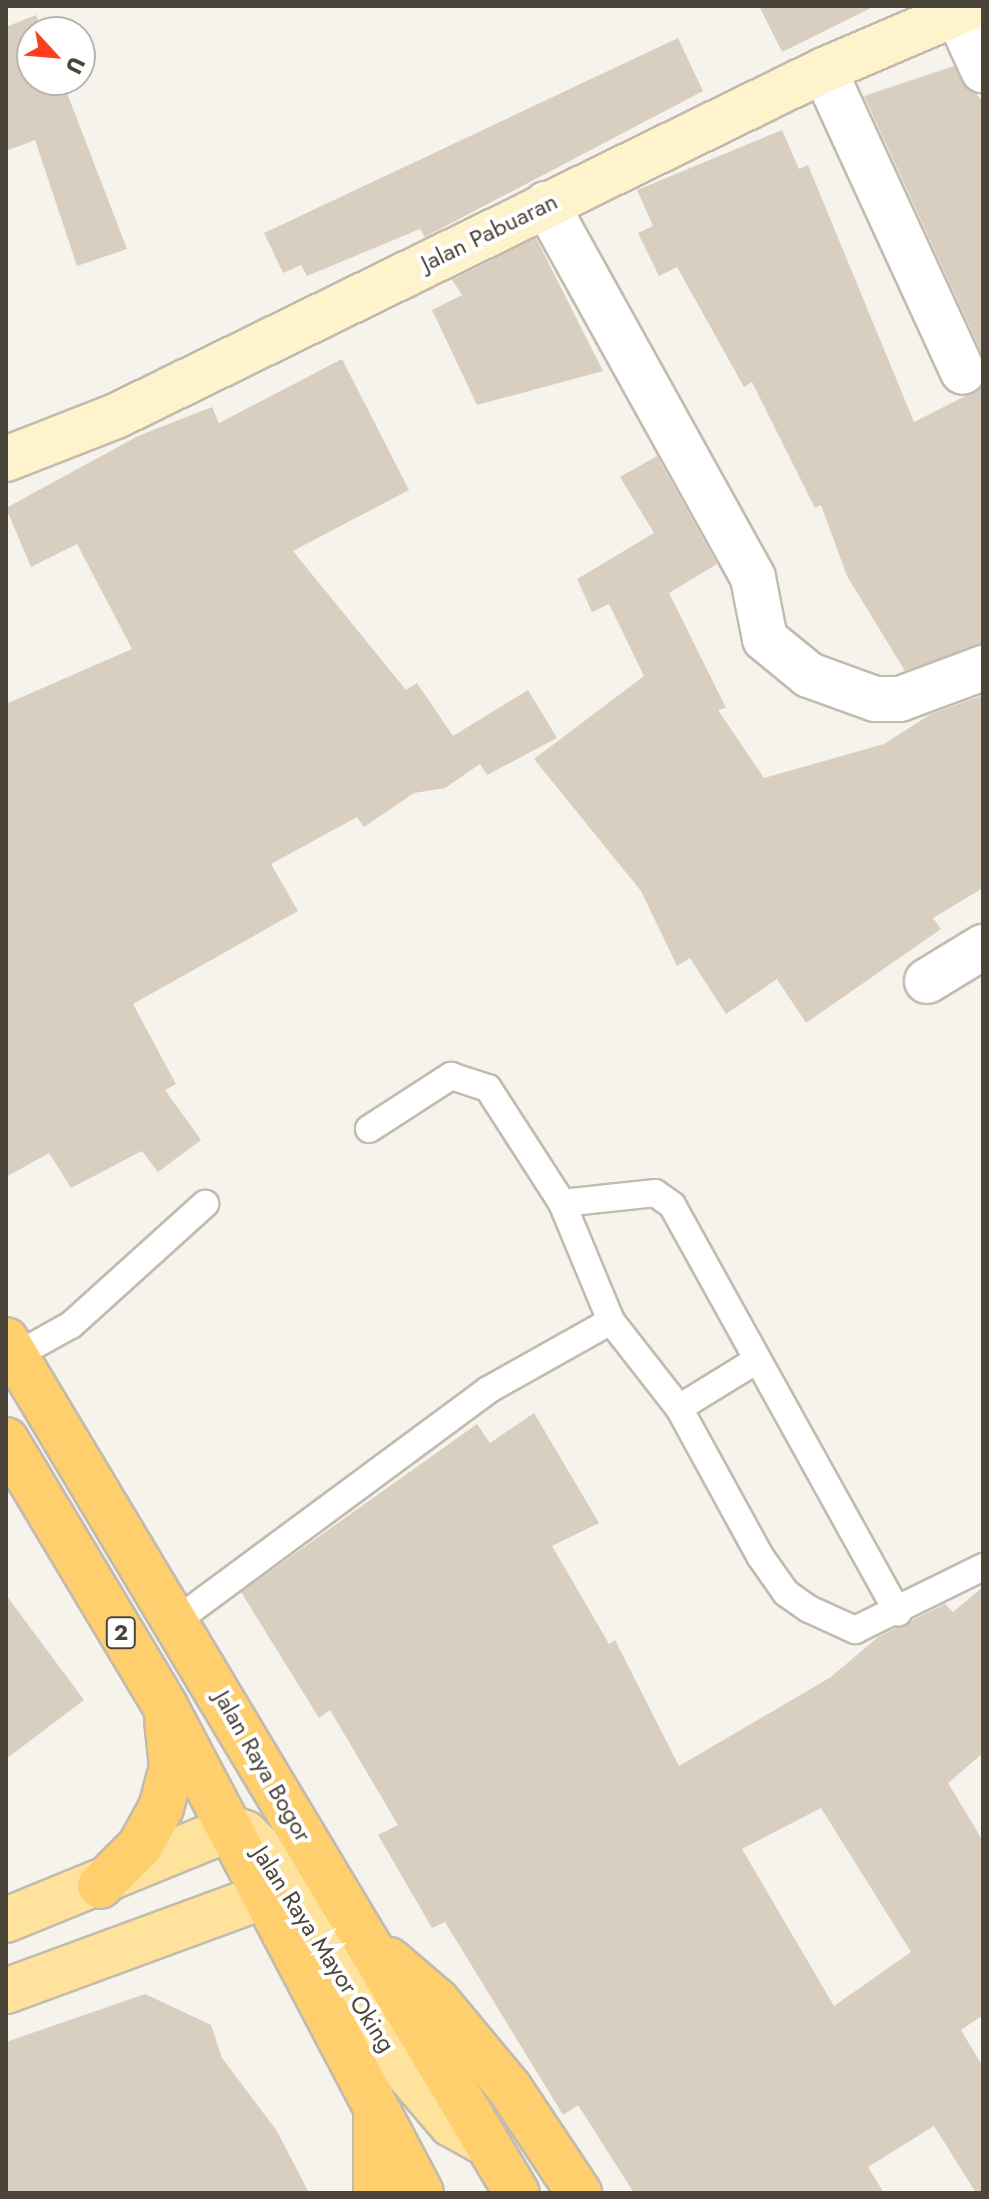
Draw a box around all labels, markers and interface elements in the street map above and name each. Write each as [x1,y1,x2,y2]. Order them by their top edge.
north arrow [16,16,96,96]
text: U [58,52,94,80]
street label: Jalan Pabuaran [416,187,562,277]
road number: 2 [105,1615,137,1651]
street label: Jalan Raya Bogor [208,1685,318,1847]
street label: Jalan Raya Mayor Oking [247,1841,401,2057]

